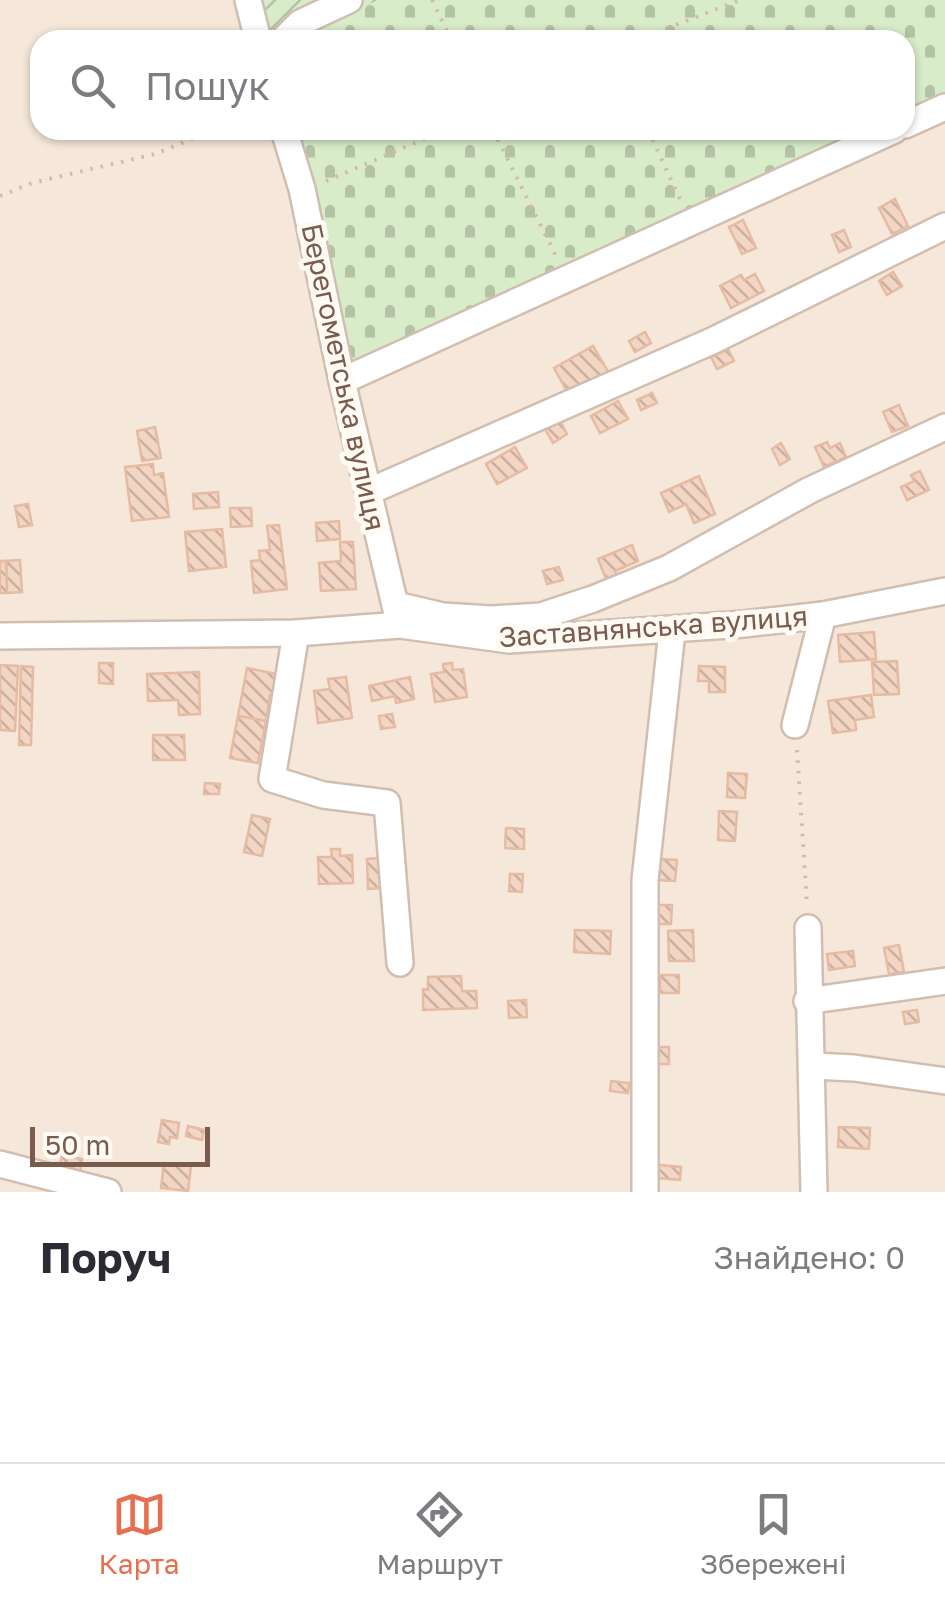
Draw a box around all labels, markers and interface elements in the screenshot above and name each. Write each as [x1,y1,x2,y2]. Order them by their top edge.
search box [30,30,915,140]
icon: search [65,58,120,113]
text: Пошук [145,63,270,108]
street label: Берегометська вулиця [295,220,393,534]
street label: Заставнянська вулиця [497,599,809,653]
scale bar [30,1122,210,1166]
text: 50 m [45,1128,110,1161]
text: Поруч [40,1232,172,1282]
text: Знайдено: 0 [713,1238,905,1276]
tab: Карта [99,1487,180,1580]
tab: Маршрут [377,1487,503,1580]
tab: Збережені [700,1487,846,1580]

